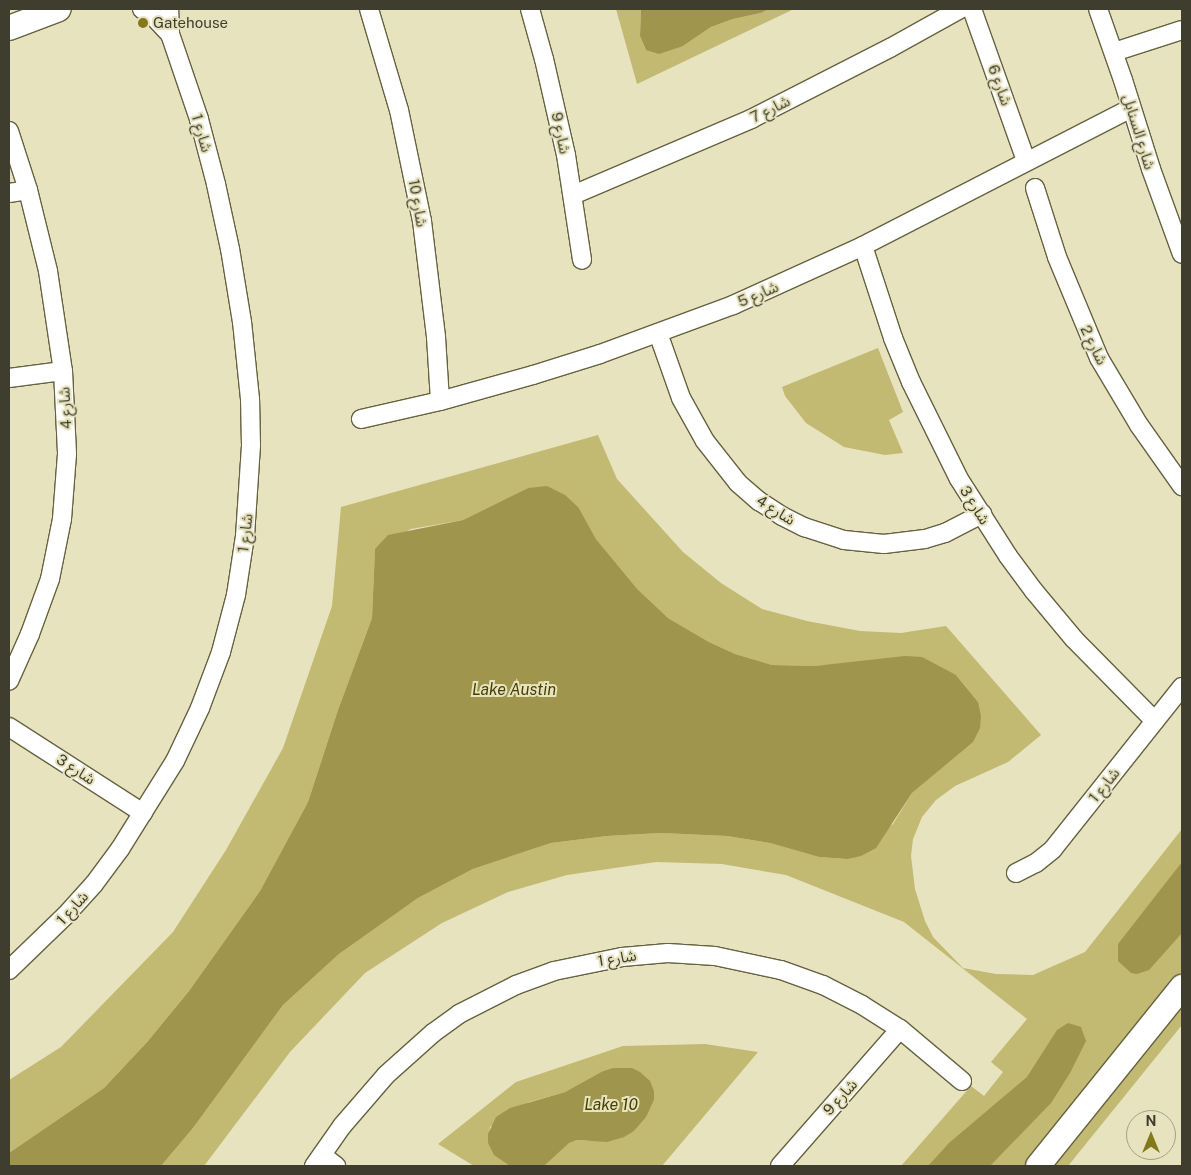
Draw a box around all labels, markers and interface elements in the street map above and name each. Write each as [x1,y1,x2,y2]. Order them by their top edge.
place label: Gatehouse [153,14,228,32]
marker: Gatehouse [137,17,149,29]
street label: شارع 6 [984,62,1016,108]
street label: شارع 7 [747,92,793,126]
street label: شارع السنابل [1119,92,1159,172]
street label: شارع 9 [548,110,574,156]
street label: شارع 1 [188,112,216,154]
street label: شارع 10 [405,178,431,228]
street label: شارع 5 [735,277,781,311]
street label: شارع 2 [1077,322,1111,368]
street label: شارع 4 [55,386,75,430]
street label: شارع 3 [956,482,994,528]
street label: شارع 4 [753,491,799,529]
street label: شارع 1 [234,513,256,553]
water label: Lake Austin [472,680,556,700]
street label: شارع 3 [53,750,99,788]
street label: شارع 1 [1085,764,1123,806]
street label: شارع 1 [52,887,92,929]
street label: شارع 1 [596,946,638,970]
street label: شارع 9 [819,1075,861,1119]
water label: Lake 10 [584,1095,638,1115]
north arrow [1126,1110,1176,1160]
text: N [1146,1113,1156,1129]

